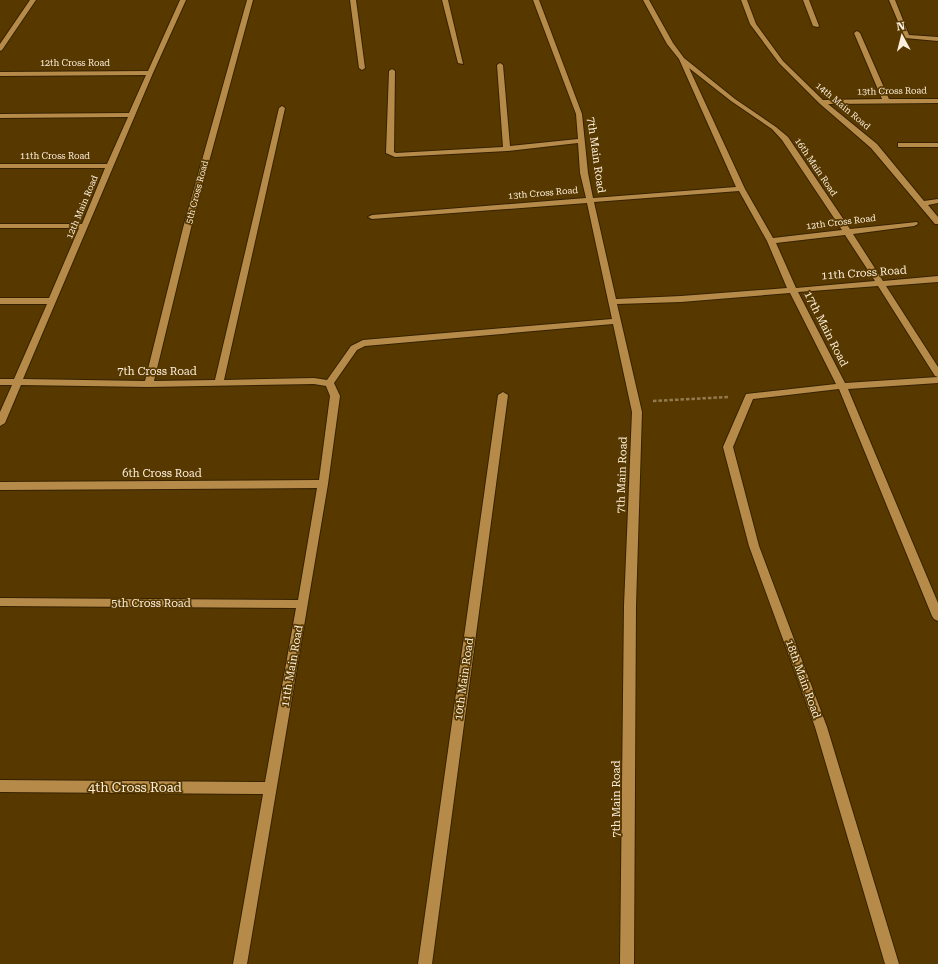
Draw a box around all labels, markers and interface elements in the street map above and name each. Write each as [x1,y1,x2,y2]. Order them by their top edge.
north arrow [882,16,922,56]
text: N [896,20,906,34]
street label: 12th Cross Road [40,58,110,68]
street label: 14th Main Road [814,80,872,132]
street label: 13th Cross Road [857,85,927,97]
street label: 7th Main Road [584,116,608,194]
street label: 16th Main Road [793,136,839,198]
street label: 11th Cross Road [20,151,90,161]
street label: 5th Cross Road [184,159,210,225]
street label: 12th Main Road [64,174,100,240]
street label: 13th Cross Road [508,185,579,201]
street label: 12th Cross Road [806,213,877,231]
street label: 11th Cross Road [821,264,907,282]
street label: 17th Main Road [801,289,851,369]
street label: 7th Cross Road [117,365,197,378]
street label: 7th Main Road [614,436,630,514]
street label: 6th Cross Road [122,467,202,480]
street label: 5th Cross Road [111,597,191,610]
street label: 11th Main Road [278,624,306,708]
street label: 10th Main Road [452,637,476,721]
street label: 18th Main Road [783,638,823,720]
street label: 7th Main Road [610,761,623,837]
street label: 4th Cross Road [88,780,183,795]

